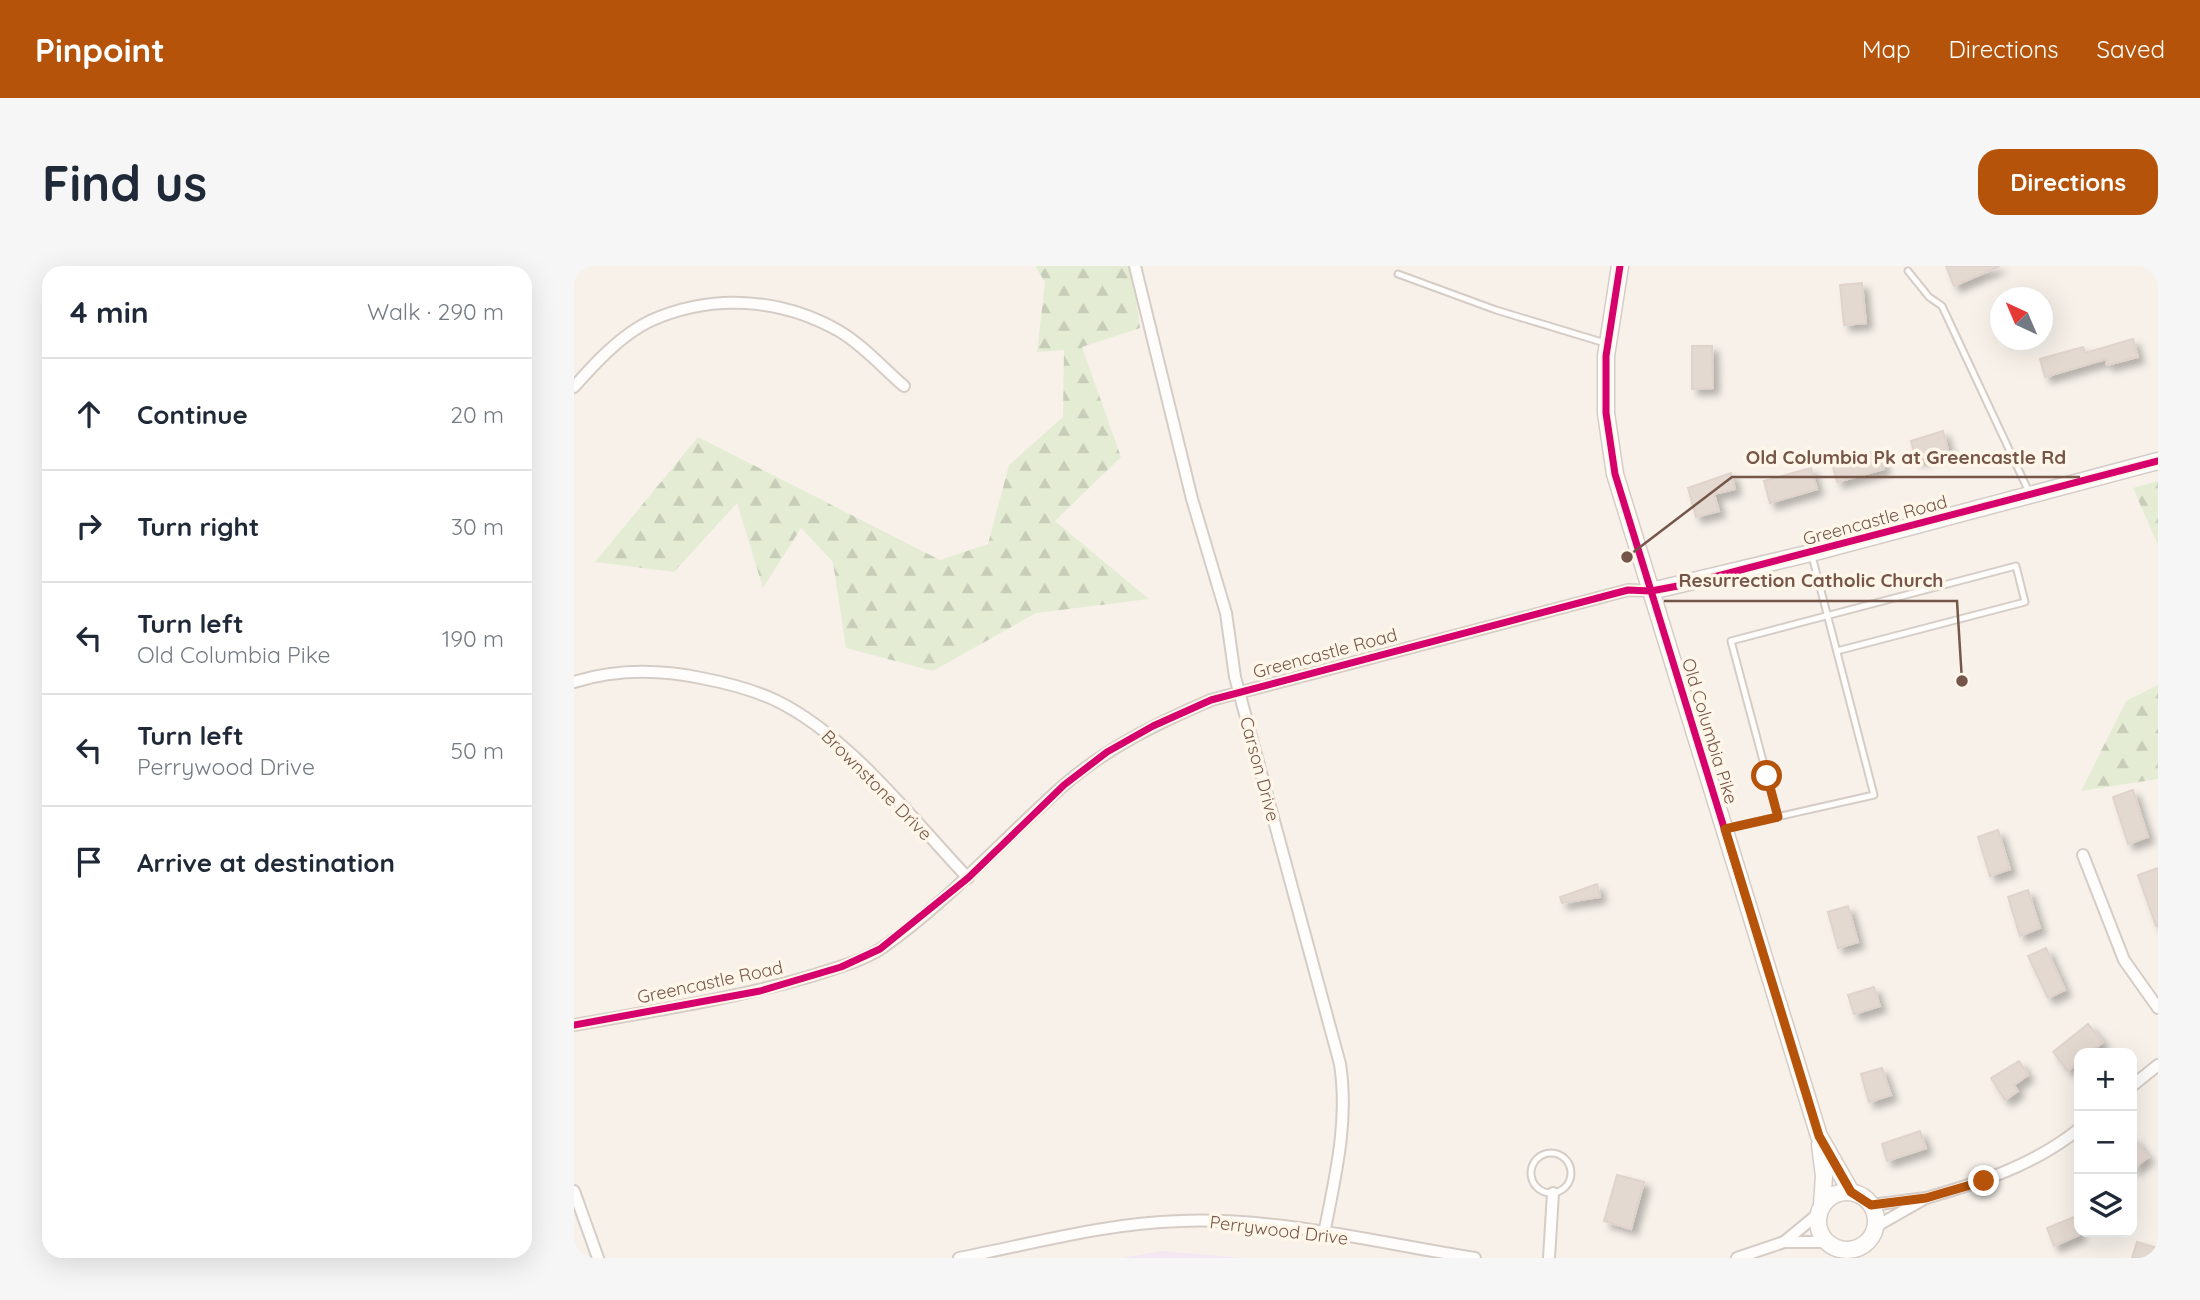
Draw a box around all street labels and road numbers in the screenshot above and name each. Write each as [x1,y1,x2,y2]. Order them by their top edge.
street label: Greencastle Road [1800,490,1950,550]
street label: Greencastle Road [1250,623,1400,683]
street label: Old Columbia Pike [1677,655,1743,807]
street label: Carson Drive [1235,714,1285,824]
street label: Brownstone Drive [817,725,937,845]
street label: Greencastle Road [635,955,785,1009]
street label: Perrywood Drive [1209,1210,1349,1250]

